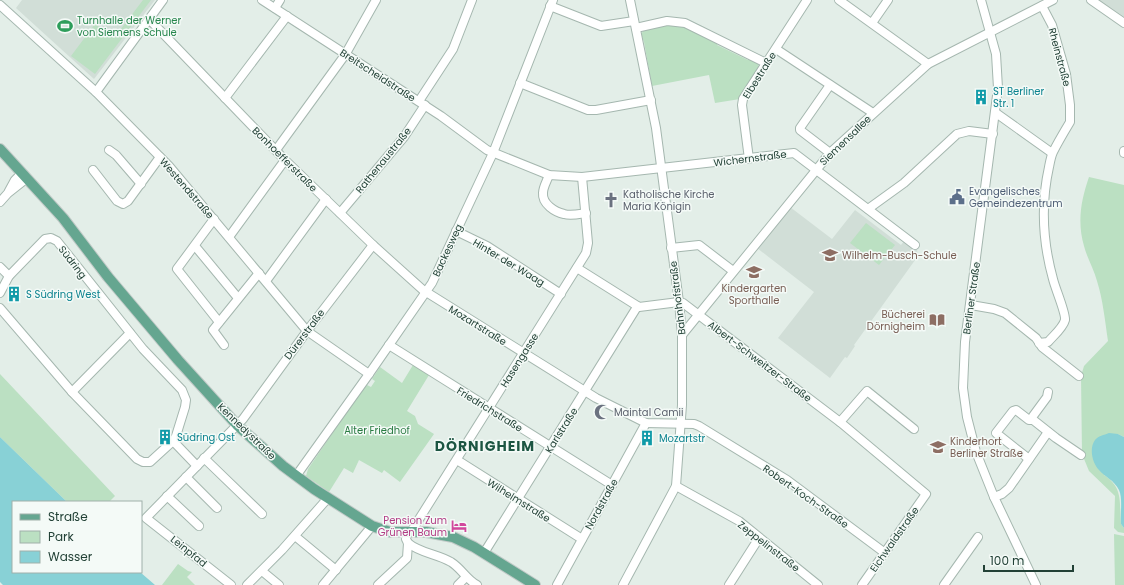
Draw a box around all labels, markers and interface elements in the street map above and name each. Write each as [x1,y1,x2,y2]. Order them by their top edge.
place label: Turnhalle der Werner von Siemens Schule [77,13,182,40]
sports icon: Turnhalle der Werner von Siemens Schule [56,17,74,35]
street label: Rheinstraße [1045,26,1075,88]
street label: Breitscheidstraße [337,45,419,106]
street label: Elbestraße [739,49,780,102]
place label: ST Berliner Str. 1 [993,84,1045,111]
building icon: ST Berliner Str. 1 [972,88,990,106]
street label: Siemensallee [816,112,875,169]
street label: Bonhoefferstraße [249,123,321,195]
street label: Rathenaustraße [352,124,415,197]
street label: Wichernstraße [713,147,787,170]
street label: Westendstraße [156,155,217,222]
place label: Evangelisches Gemeindezentrum [969,184,1063,211]
place label: Katholische Kirche Maria Königin [623,187,715,214]
public building icon: Evangelisches Gemeindezentrum [948,188,966,206]
church icon: Katholische Kirche Maria Königin [602,191,620,209]
street label: Backesweg [429,221,466,279]
street label: Hinter der Waag [470,235,548,290]
street label: Südring [55,243,90,282]
school or university icon: Wilhelm-Busch-Schule [821,246,839,264]
place label: Wilhelm-Busch-Schule [842,248,957,263]
street label: Bahnhofstraße [666,260,689,336]
street label: Berliner Straße [959,261,984,335]
school or university icon: Kindergarten Sporthalle [745,263,763,281]
place label: Kindergarten Sporthalle [721,281,787,308]
building icon: S Südring West [5,285,23,303]
place label: S Südring West [26,287,101,302]
street label: Mozartstraße [446,302,510,349]
street label: Dürerstraße [281,306,328,363]
place label: Bücherei Dörnigheim [867,307,925,334]
library icon: Bücherei Dörnigheim [928,311,946,329]
street label: Albert-Schweitzer-Straße [705,317,815,406]
street label: Hasengasse [497,330,542,390]
street label: Friedrichstraße [454,383,526,436]
street label: Kennedystraße [214,400,279,463]
mosque icon: Maintal Camii [593,403,611,421]
street label: Karlstraße [541,405,581,456]
place label: Maintal Camii [614,405,683,420]
park label: Alter Friedhof [344,423,410,438]
building icon: Südring Ost [156,428,174,446]
building icon: Mozartstr [638,429,656,447]
place label: Südring Ost [177,430,235,445]
place label: Mozartstr [659,431,706,446]
place label: Kinderhort Berliner Straße [950,434,1023,461]
district label: DÖRNIGHEIM [435,436,535,456]
school or university icon: Kinderhort Berliner Straße [929,438,947,456]
street label: Robert-Koch-Straße [760,461,852,532]
street label: Wilhelmstraße [484,475,553,526]
street label: Nordstraße [581,476,622,532]
legend [12,501,142,573]
street label: Eichwaldstraße [866,504,923,575]
text: Straße [48,508,88,525]
place label: Pension Zum Grünen Baum [378,513,447,540]
hotel icon: Pension Zum Grünen Baum [450,517,468,535]
street label: Zeppelinstraße [735,517,803,575]
text: Park [48,528,75,545]
street label: Leinpfad [167,532,210,571]
scale bar [984,547,1073,573]
text: Wasser [48,548,93,565]
text: 100 m [990,552,1024,569]

